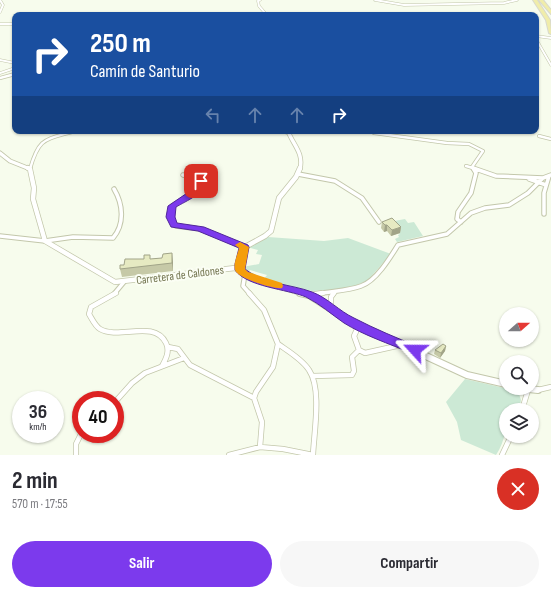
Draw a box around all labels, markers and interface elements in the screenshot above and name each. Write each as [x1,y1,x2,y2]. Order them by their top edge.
text: 250 m [90,27,151,60]
icon: right [24,28,76,80]
text: Camín de Santurio [90,61,200,82]
icon: left [202,104,224,126]
icon: ahead [244,104,266,126]
icon: ahead [286,104,308,126]
icon: right [328,104,350,126]
pin [184,164,218,198]
icon: arrive [190,170,212,192]
street label: Carretera de Caldones [135,263,225,288]
north arrow [499,307,539,347]
map controls [499,307,539,443]
position arrow [394,329,436,371]
button: search [499,355,539,395]
speed limit sign: 40 [72,391,124,443]
text: 36 [29,400,47,424]
button: layers [499,403,539,443]
text: km/h [29,421,47,433]
text: 2 min [12,466,58,495]
button: close [497,468,539,510]
text: 570 m · 17:55 [12,496,68,512]
button: Salir [12,541,272,587]
button: Compartir [280,541,539,587]

